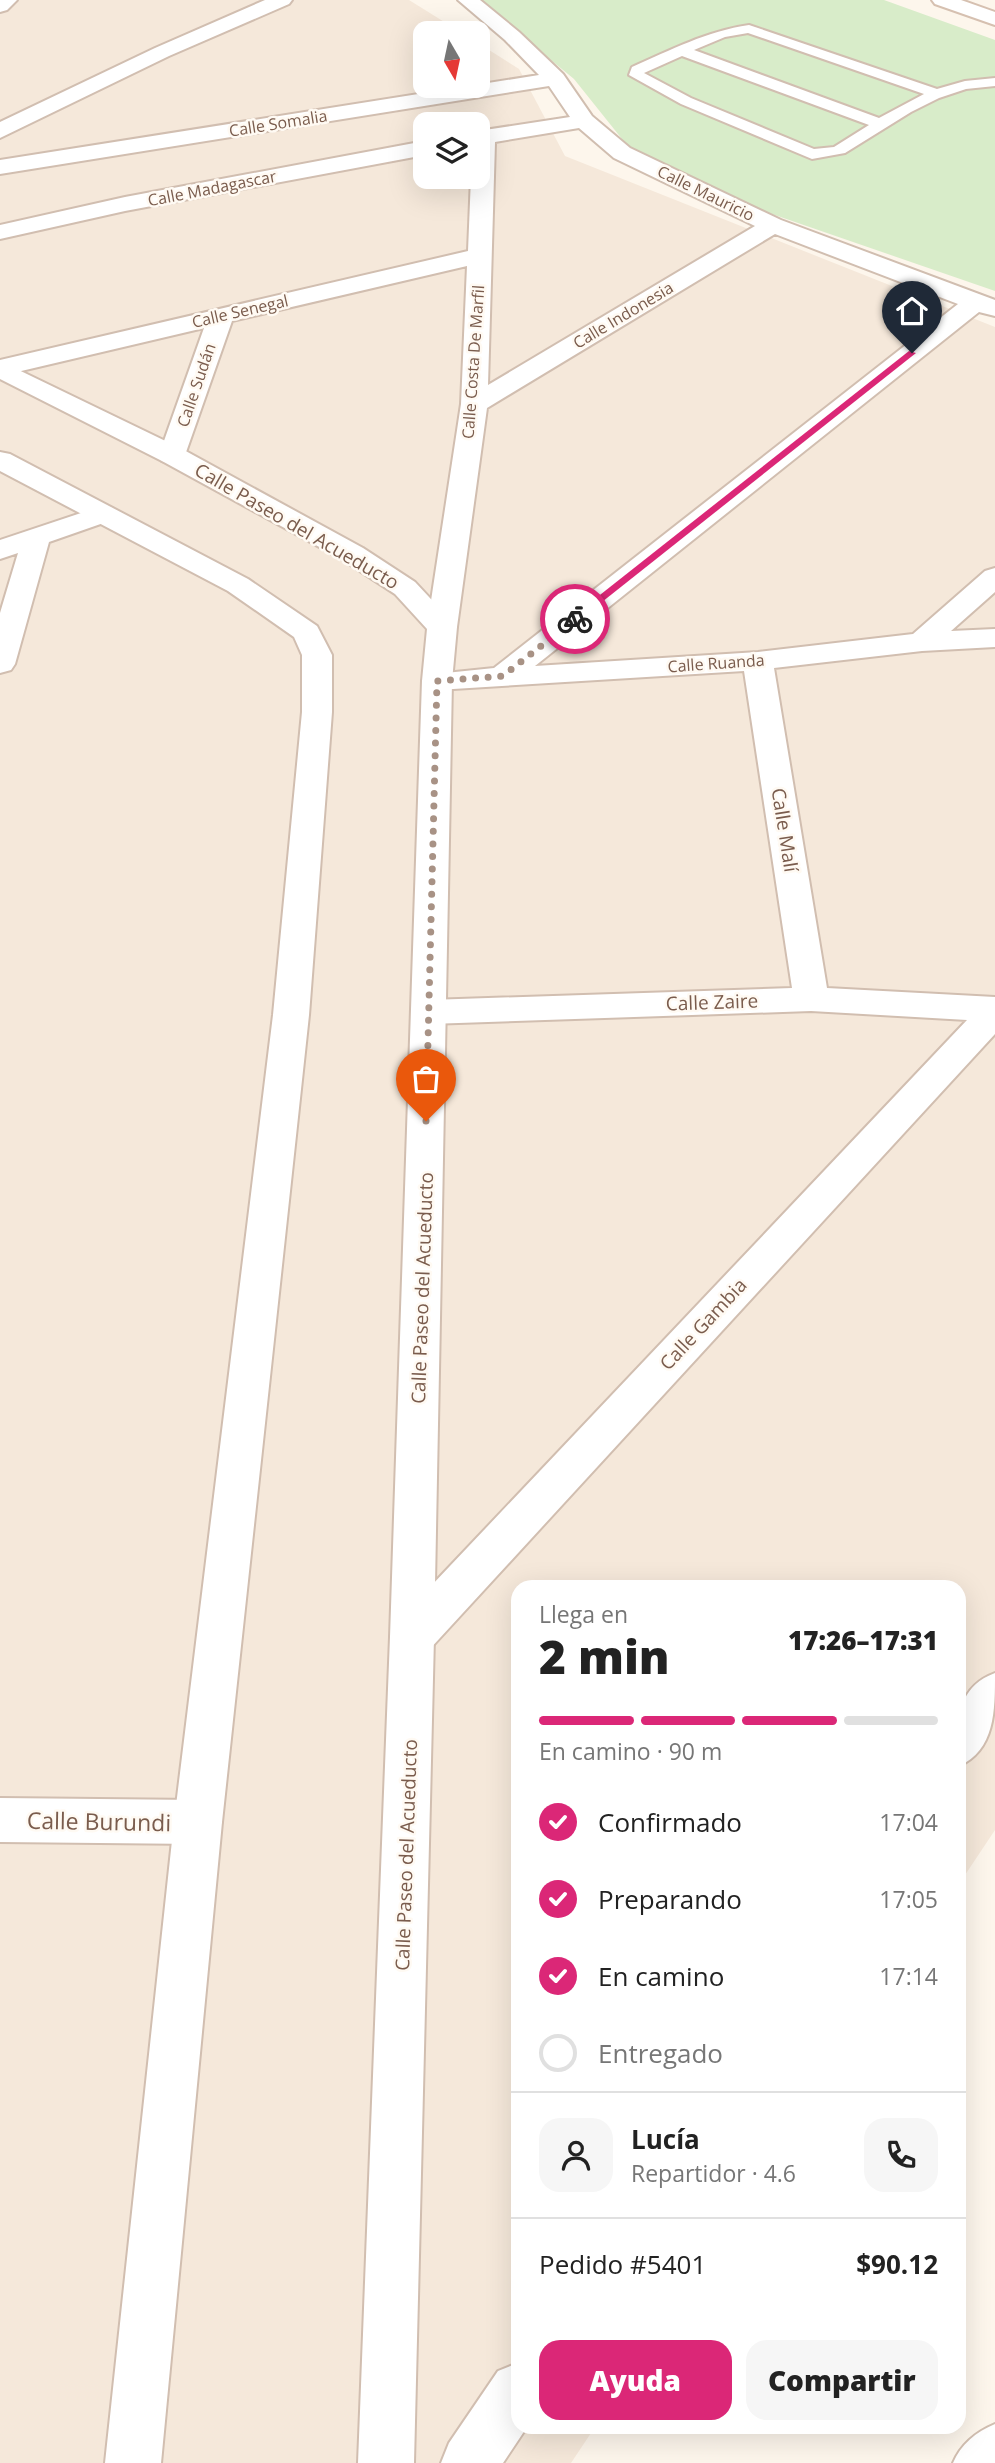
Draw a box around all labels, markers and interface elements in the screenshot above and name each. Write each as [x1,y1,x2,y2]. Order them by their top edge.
north arrow [413,21,490,98]
map controls [413,21,490,189]
street label: Calle Somalia [227,104,329,142]
button: layers [413,112,490,189]
street label: Calle Mauricio [654,160,758,226]
street label: Calle Madagascar [146,165,279,211]
street label: Calle Indonesia [569,276,677,354]
pin [882,281,942,353]
street label: Calle Costa De Marfil [457,284,489,440]
street label: Calle Senegal [190,289,290,333]
icon: home [893,292,931,330]
street label: Calle Sudán [171,340,221,430]
street label: Calle Paseo del Acueducto [190,457,404,595]
courier [540,584,610,654]
icon: bike [556,600,594,638]
street label: Calle Ruanda [667,649,765,677]
street label: Calle Malí [766,786,805,875]
street label: Calle Zaire [665,987,759,1017]
pin [396,1049,456,1121]
icon: bag [407,1060,445,1098]
street label: Calle Paseo del Acueducto [405,1172,439,1404]
street label: Calle Gambia [654,1272,752,1376]
text: Llega en [539,1598,628,1630]
text: 17:26–17:31 [788,1622,938,1658]
text: 2 min [539,1625,670,1687]
text: En camino · 90 m [539,1735,722,1767]
street label: Calle Paseo del Acueducto [389,1739,423,1971]
icon: check [539,1803,577,1841]
street label: Calle Burundi [27,1804,171,1838]
text: Confirmado [598,1804,742,1840]
text: 17:04 [879,1806,938,1838]
icon: check [539,1880,577,1918]
text: Preparando [598,1881,742,1917]
text: 17:05 [879,1883,938,1915]
icon: check [539,1957,577,1995]
text: En camino [598,1958,724,1994]
text: 17:14 [879,1960,938,1992]
text: Entregado [598,2035,723,2071]
button: person [539,2118,613,2192]
button: phone [864,2118,938,2192]
text: Lucía [631,2121,700,2157]
text: Repartidor · 4.6 [631,2157,796,2189]
text: Pedido #5401 [539,2246,706,2282]
text: $90.12 [856,2246,938,2282]
button: Ayuda [539,2340,732,2420]
button: Compartir [746,2340,938,2420]

